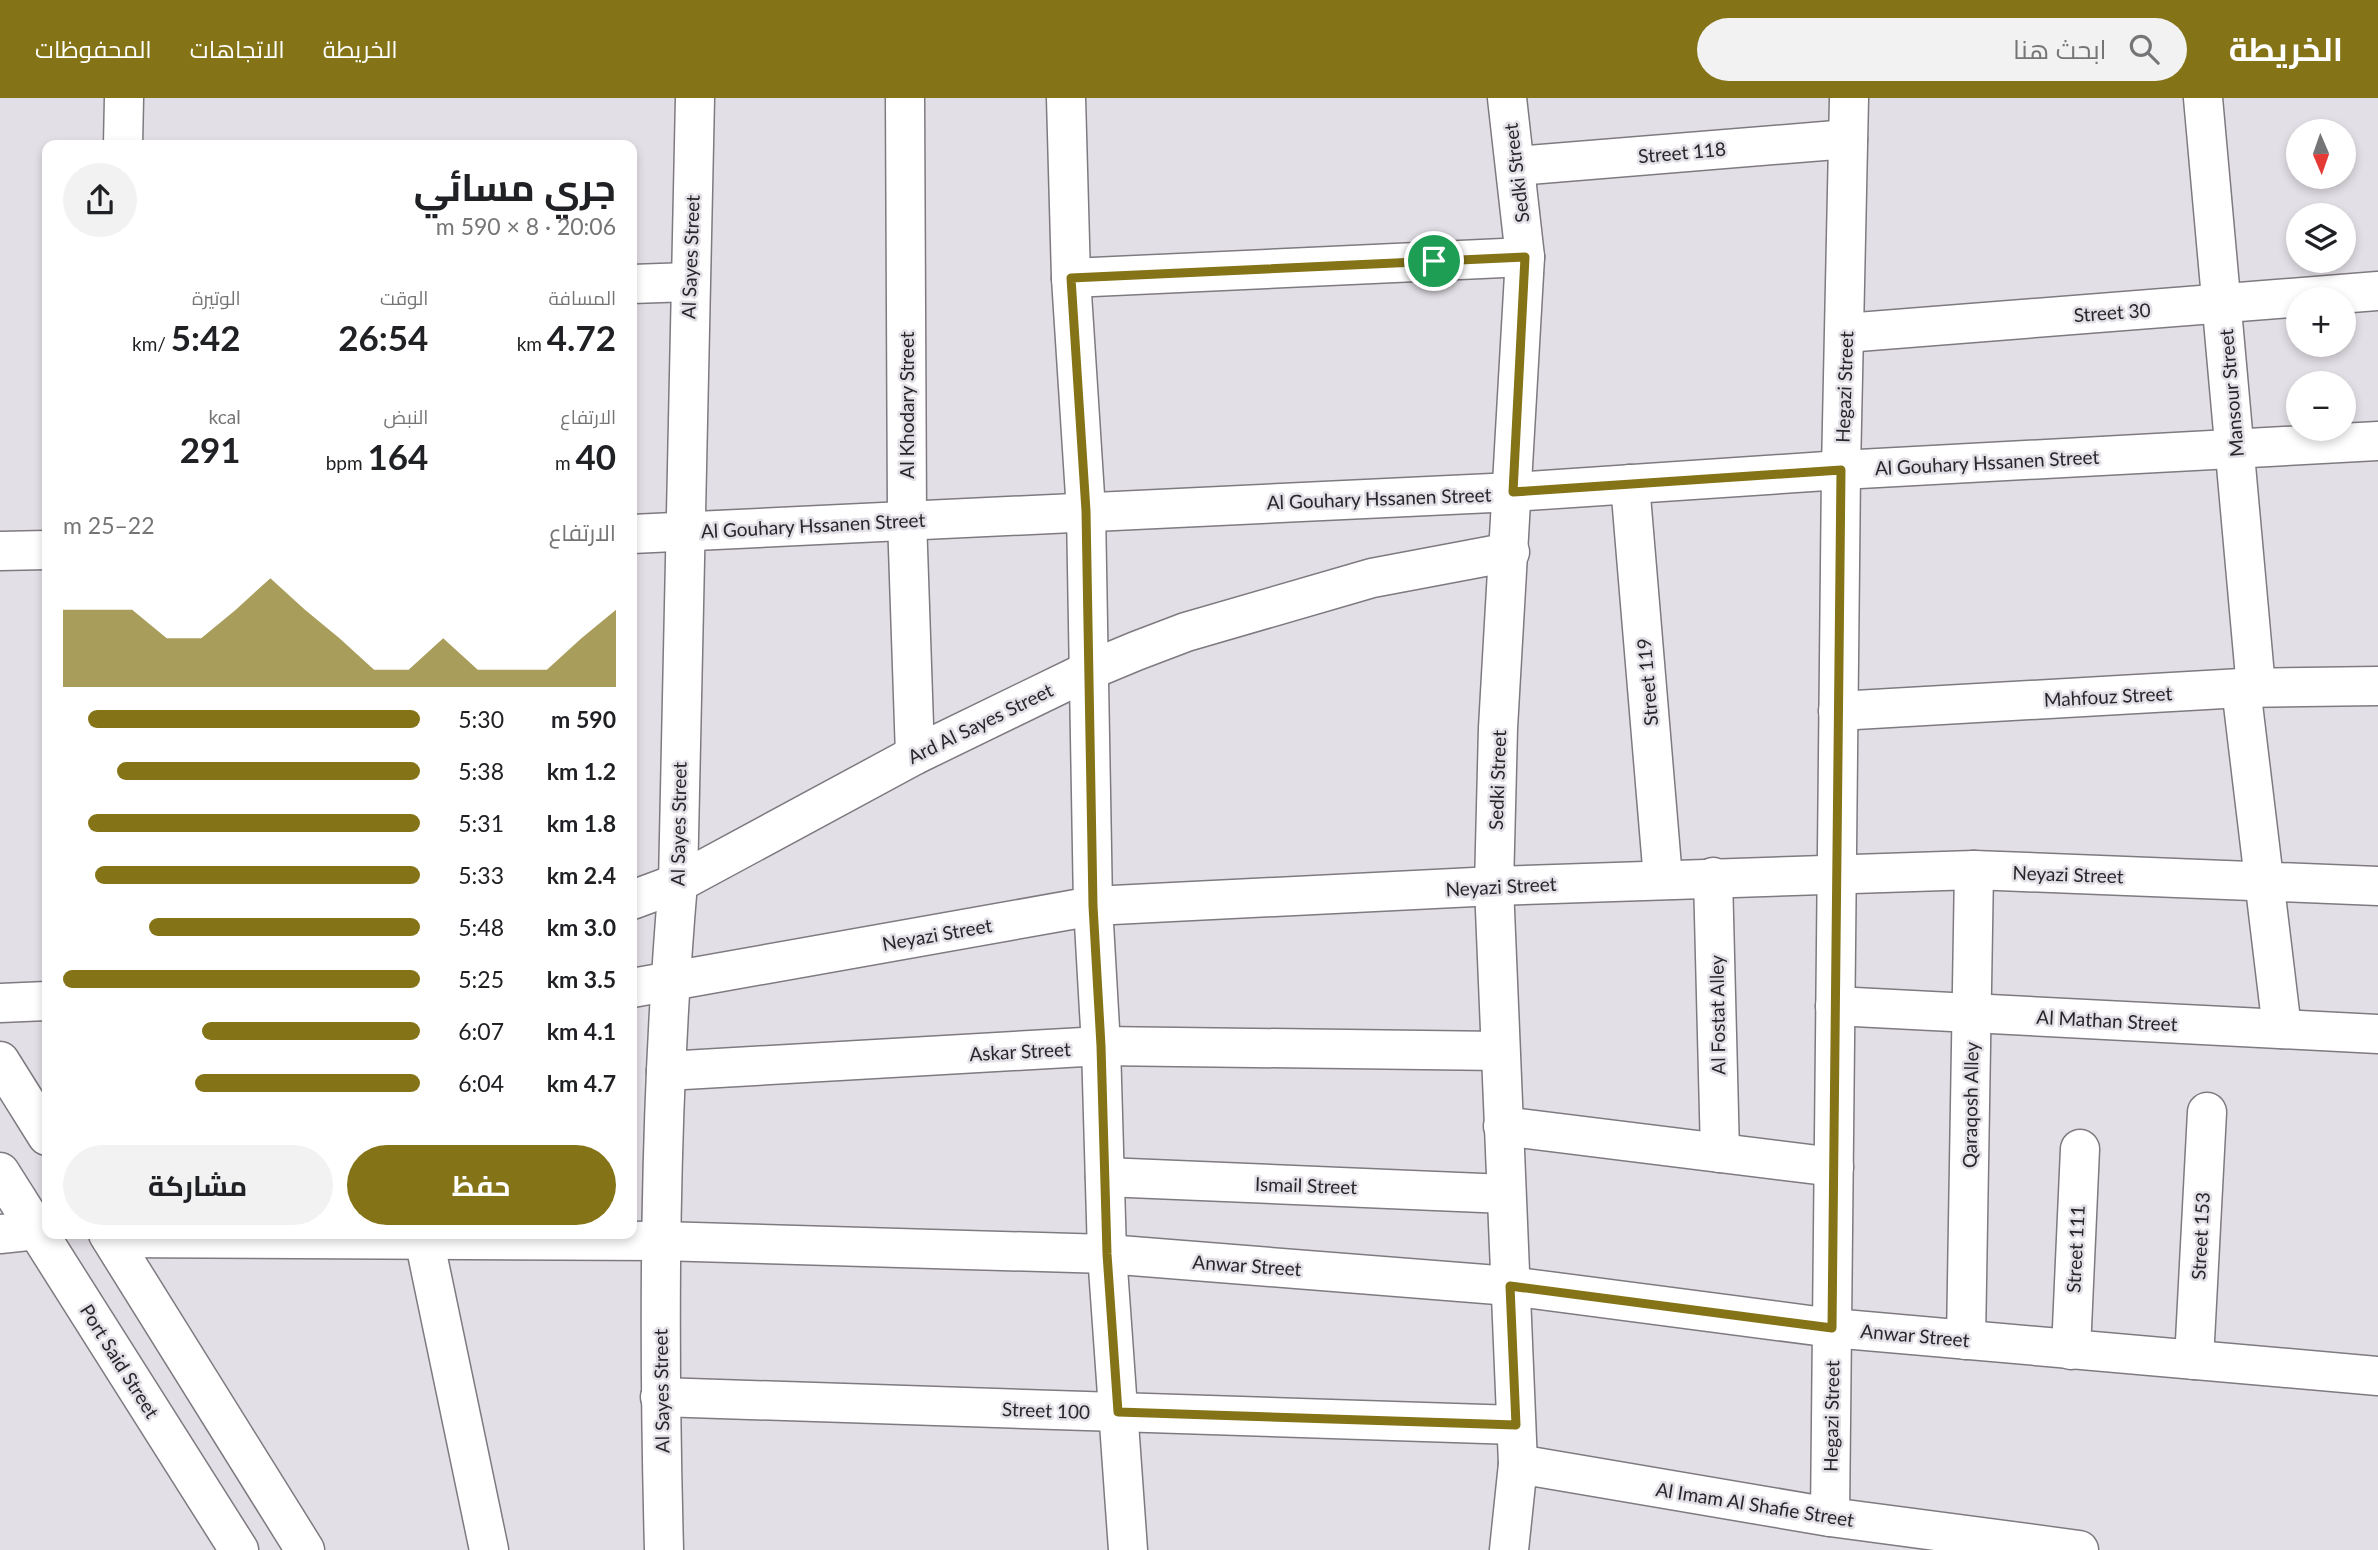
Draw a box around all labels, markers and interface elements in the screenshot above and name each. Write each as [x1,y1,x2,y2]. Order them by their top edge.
search box [1697,18,2187,81]
text: الخريطة [2229,28,2343,68]
icon: search [2125,30,2163,68]
text: ابحث هنا [2013,33,2107,65]
text: المحفوظات [35,34,152,63]
text: الاتجاهات [190,34,285,63]
text: الخريطة [323,34,398,63]
north arrow [2286,119,2356,189]
map controls [2286,119,2356,441]
street label: Sedki Street [1498,122,1534,224]
street label: Street 118 [1637,137,1727,167]
button: share [63,163,137,237]
text: جري مسائي [414,163,616,209]
street label: Al Sayes Street [676,194,704,319]
button: layers [2286,203,2356,273]
text: 20:06 · 8 × 590 m [436,212,616,240]
pin [1404,231,1464,291]
icon: arrive [1415,242,1453,280]
text: الوتيرة [192,286,241,309]
text: الوقت [380,286,428,309]
text: المسافة [548,286,616,309]
button: + [2286,287,2356,357]
street label: Street 30 [2073,298,2151,326]
text: 5:42 [171,316,241,358]
text: 26:54 [338,316,428,358]
text: 4.72 [547,316,616,358]
street label: Mansour Street [2214,328,2248,458]
street label: Al Khodary Street [895,331,918,479]
street label: Hegazi Street [1831,331,1857,443]
text: /km [132,332,171,355]
text: km [517,332,547,355]
button: − [2286,371,2356,441]
text: kcal [209,405,241,428]
text: النبض [384,405,428,428]
text: الارتفاع [560,405,616,428]
text: 291 [180,428,241,470]
text: 164 [367,435,428,477]
text: 40 [575,435,616,477]
street label: Al Gouhary Hssanen Street [1874,445,2100,479]
text: bpm [326,451,367,474]
text: m [555,451,575,474]
street label: Al Gouhary Hssanen Street [1266,483,1492,513]
street label: Al Gouhary Hssanen Street [700,508,926,542]
text: 22–25 m [63,511,155,539]
text: الارتفاع [549,518,616,546]
street label: Street 119 [1632,637,1662,727]
street label: Ard Al Sayes Street [904,678,1056,768]
street label: Mahfouz Street [2043,681,2173,711]
text: 5:30 [458,705,504,733]
text: 590 m [551,705,616,733]
street label: Sedki Street [1484,729,1510,830]
text: 5:38 [458,757,504,785]
text: 1.2 km [547,757,616,785]
street label: Al Sayes Street [665,762,691,886]
text: 5:31 [458,809,504,837]
text: 1.8 km [547,809,616,837]
text: 5:33 [458,861,504,889]
text: 2.4 km [547,861,616,889]
street label: Neyazi Street [2012,861,2124,887]
street label: Neyazi Street [1445,872,1557,900]
text: 5:48 [458,913,504,941]
text: 3.0 km [547,913,616,941]
street label: Neyazi Street [880,913,994,955]
street label: Al Fostat Alley [1704,955,1730,1075]
text: 5:25 [458,965,504,993]
text: 3.5 km [547,965,616,993]
street label: Al Mathan Street [2036,1005,2178,1035]
text: 6:07 [458,1017,504,1045]
text: 4.1 km [547,1017,616,1045]
street label: Askar Street [969,1037,1072,1065]
street label: Qaraqosh Alley [1957,1041,1983,1168]
text: 6:04 [458,1069,504,1097]
text: 4.7 km [547,1069,616,1097]
button: مشاركة [63,1145,333,1225]
button: حفظ [347,1145,616,1225]
street label: Ismail Street [1254,1172,1358,1198]
street label: Street 153 [2186,1191,2214,1281]
street label: Street 111 [2061,1204,2089,1294]
street label: Anwar Street [1192,1250,1302,1280]
street label: Port Said Street [76,1300,164,1422]
street label: Anwar Street [1860,1319,1971,1351]
street label: Al Sayes Street [648,1329,674,1453]
street label: Hegazi Street [1819,1360,1843,1472]
street label: Street 100 [1002,1397,1090,1423]
street label: Al Imam Al Shafie Street [1654,1477,1856,1531]

